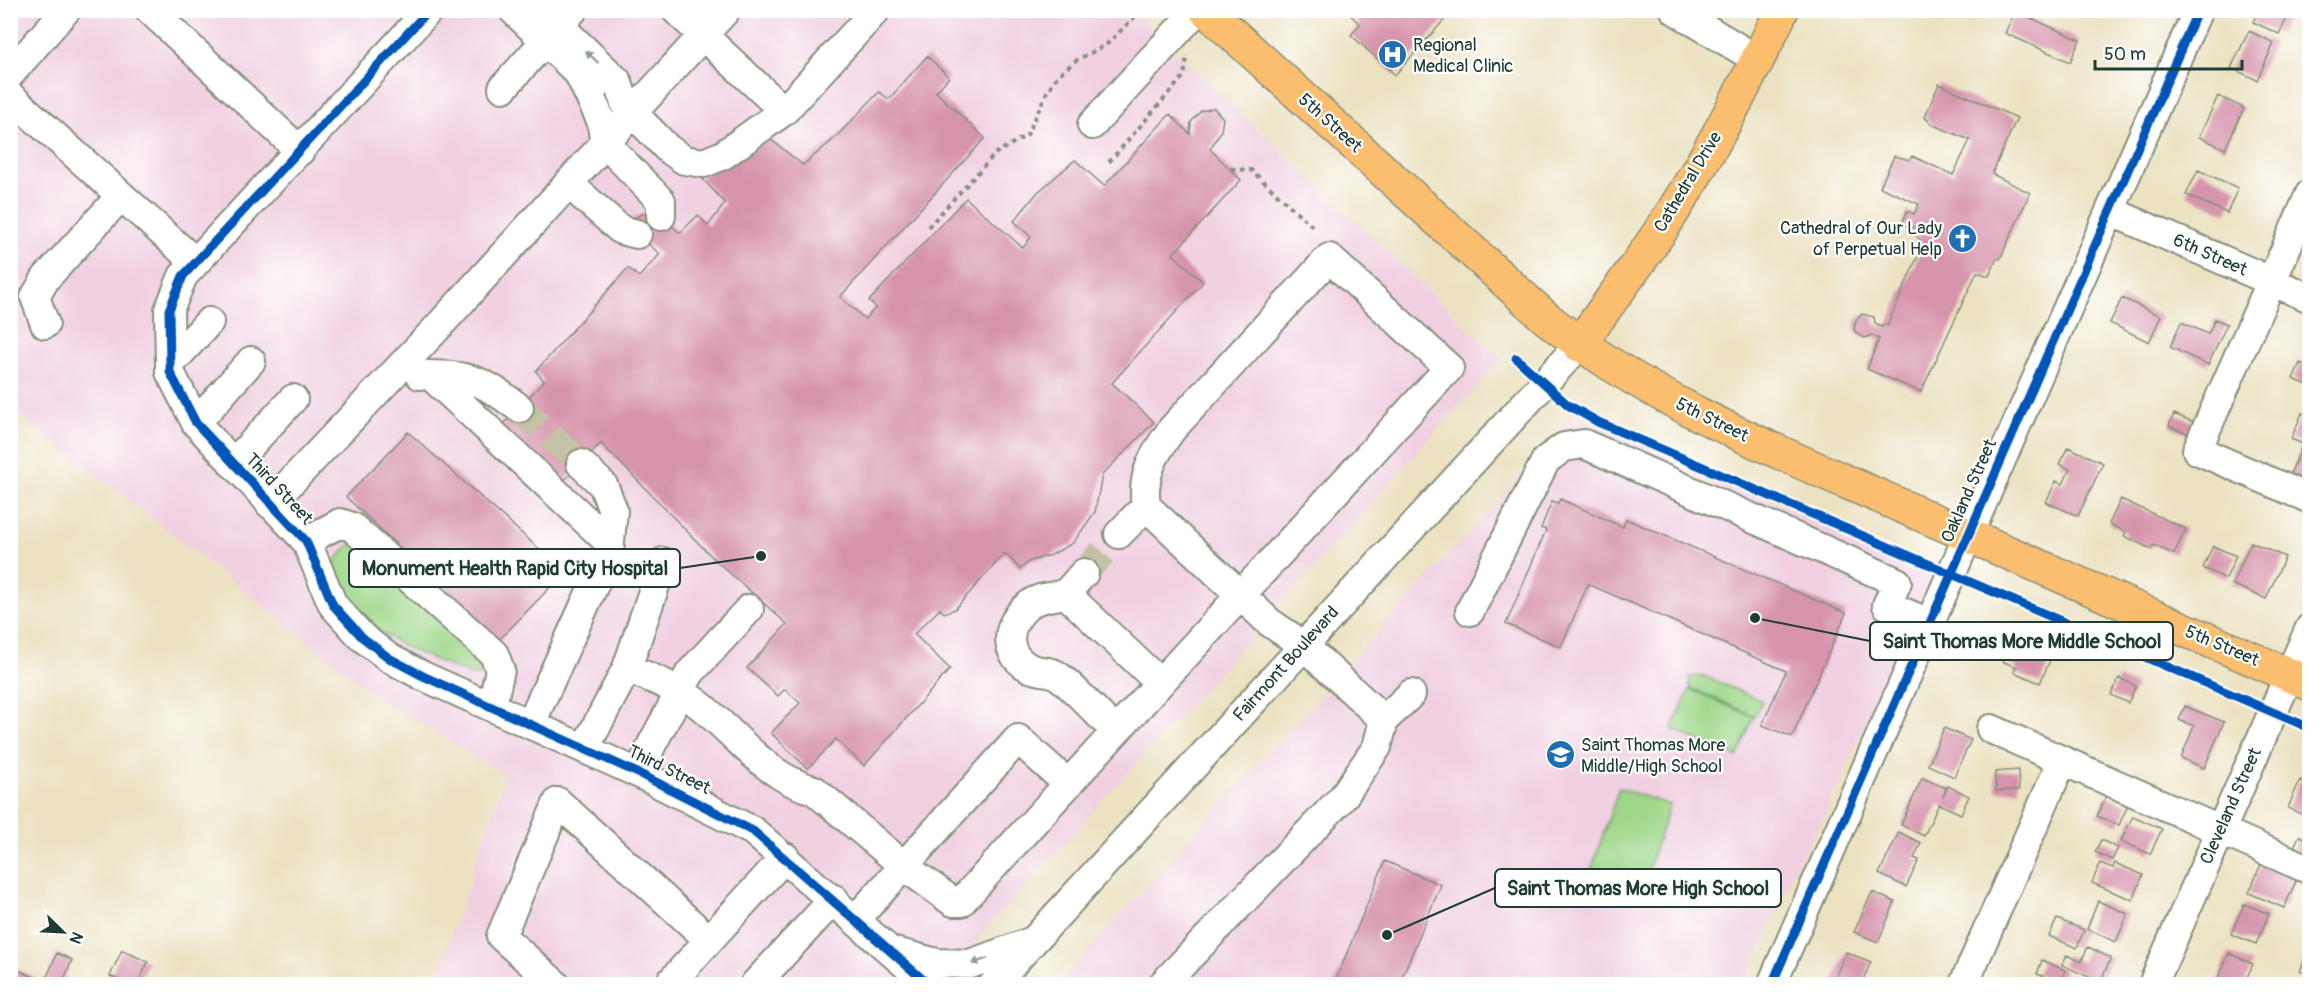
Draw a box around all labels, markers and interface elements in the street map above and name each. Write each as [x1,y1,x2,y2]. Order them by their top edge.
scale bar [2095,33,2242,71]
place label: Regional Medical Clinic [1413,34,1514,78]
hospital icon: Regional Medical Clinic [1376,39,1408,71]
text: 50 m [2104,43,2146,66]
one-way arrow [584,50,599,64]
street label: 5th Street [1293,88,1367,158]
street label: Cathedral Drive [1649,127,1727,237]
place label: Cathedral of Our Lady of Perpetual Help [1780,217,1942,261]
church icon: Cathedral of Our Lady of Perpetual Help [1947,222,1979,254]
street label: 6th Street [2169,228,2251,282]
street label: 5th Street [1672,393,1753,448]
street label: Oakland Street [1936,435,2002,546]
street label: Third Street [240,448,318,530]
callout: Monument Health Rapid City Hospital [349,549,680,587]
text: Monument Health Rapid City Hospital [362,556,668,581]
street label: Fairmont Boulevard [1228,601,1344,727]
street label: 5th Street [2182,620,2263,672]
callout: Saint Thomas More Middle School [1870,622,2173,660]
text: Saint Thomas More Middle School [1883,629,2161,654]
place label: Saint Thomas More Middle/High School [1581,734,1726,778]
school or university icon: Saint Thomas More Middle/High School [1544,739,1576,771]
street label: Third Street [624,740,715,800]
street label: Cleveland Street [2195,744,2267,868]
callout: Saint Thomas More High School [1495,869,1781,907]
text: Saint Thomas More High School [1507,876,1769,901]
north arrow [33,902,93,962]
text: N [64,929,87,947]
one-way arrow [970,956,988,966]

